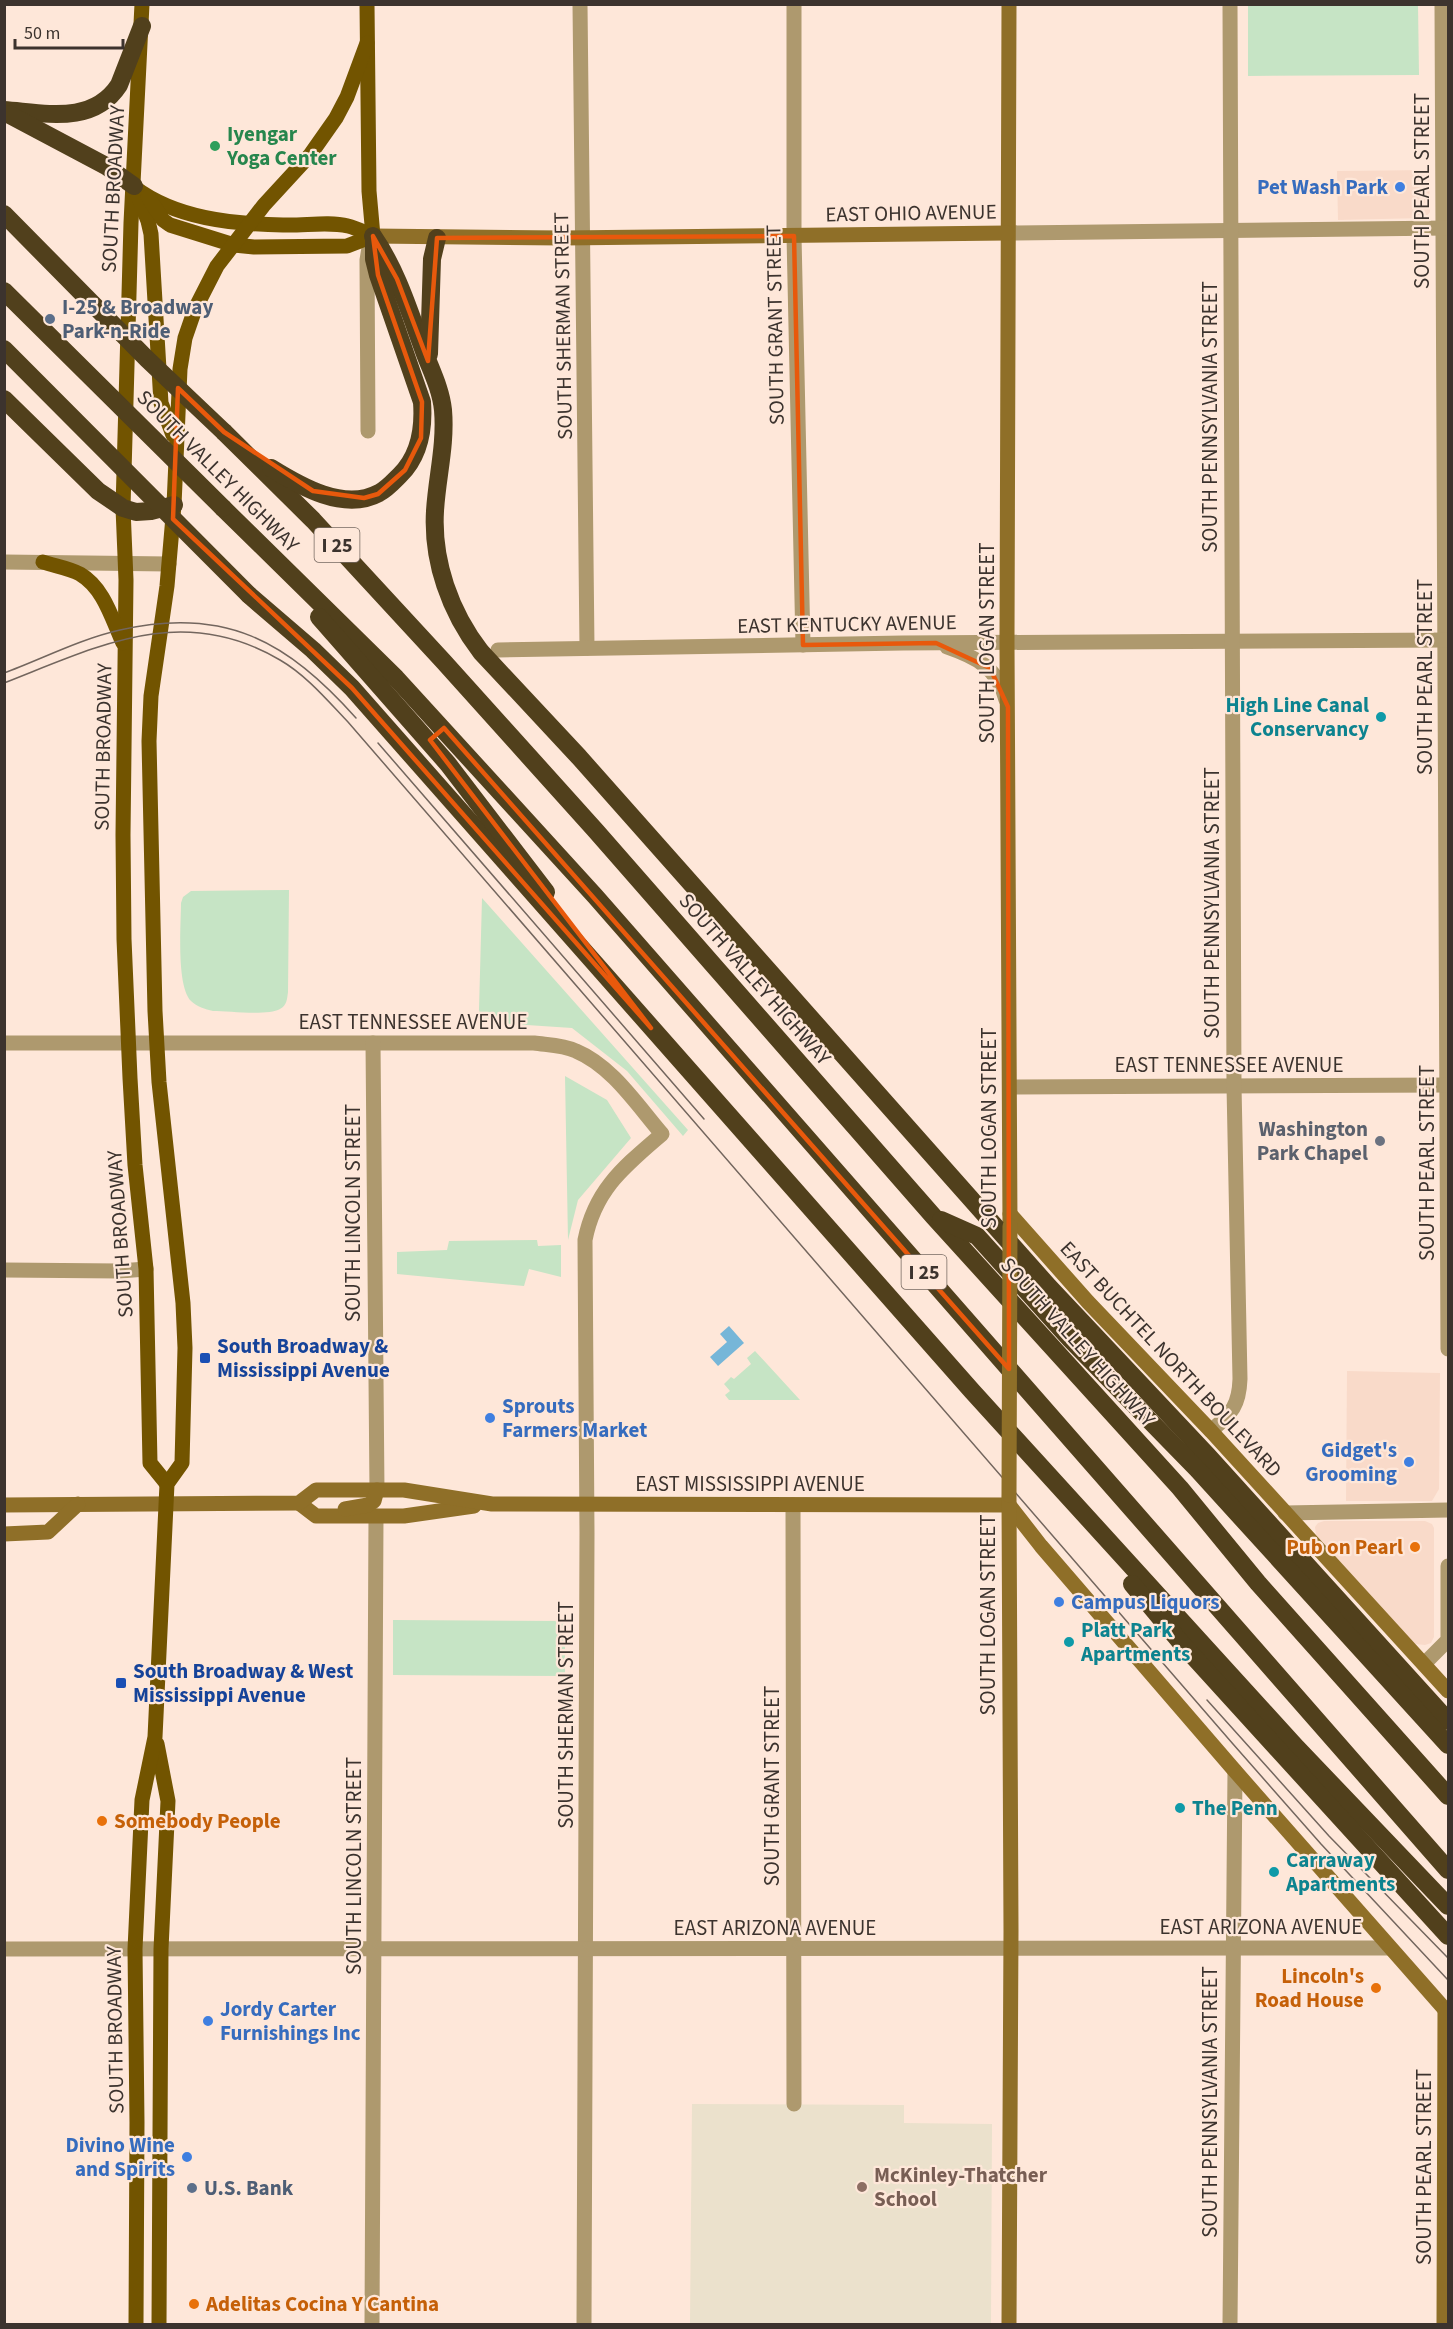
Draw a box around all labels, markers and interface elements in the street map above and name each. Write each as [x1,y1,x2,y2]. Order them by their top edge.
scale bar [15,12,123,50]
text: 50 m [24,21,60,46]
street label: SOUTH PEARL STREET [1407,93,1437,289]
street label: SOUTH BROADWAY [94,103,132,274]
place label: Iyengar Yoga Center [226,119,337,173]
marker: Iyengar Yoga Center [208,139,222,153]
place label: Pet Wash Park [1257,172,1388,202]
marker: Pet Wash Park [1393,180,1407,194]
street label: EAST OHIO AVENUE [825,197,997,229]
street label: SOUTH SHERMAN STREET [546,212,580,440]
street label: SOUTH GRANT STREET [758,224,792,426]
street label: SOUTH PENNSYLVANIA STREET [1195,281,1225,553]
place label: I-25 & Broadway Park-n-Ride [62,292,213,346]
marker: I-25 & Broadway Park-n-Ride [43,312,57,326]
street label: SOUTH VALLEY HIGHWAY [130,383,307,560]
road number: I 25 [314,528,360,562]
street label: SOUTH LOGAN STREET [972,543,1002,743]
street label: SOUTH PEARL STREET [1410,579,1440,775]
street label: EAST KENTUCKY AVENUE [737,607,957,641]
street label: SOUTH BROADWAY [87,662,119,831]
place label: High Line Canal Conservancy [1226,690,1369,744]
marker: High Line Canal Conservancy [1374,710,1388,724]
street label: SOUTH PENNSYLVANIA STREET [1197,767,1227,1039]
street label: SOUTH VALLEY HIGHWAY [672,887,839,1072]
street label: EAST TENNESSEE AVENUE [299,1007,527,1037]
street label: SOUTH LOGAN STREET [974,1028,1004,1228]
street label: EAST TENNESSEE AVENUE [1115,1050,1343,1080]
street label: SOUTH PEARL STREET [1412,1065,1442,1261]
street label: SOUTH LINCOLN STREET [338,1104,368,1322]
place label: Washington Park Chapel [1257,1114,1368,1168]
marker: Washington Park Chapel [1373,1134,1387,1148]
street label: SOUTH BROADWAY [99,1148,141,1319]
street label: EAST BUCHTEL NORTH BOULEVARD [1053,1234,1289,1484]
street label: SOUTH VALLEY HIGHWAY [994,1251,1163,1434]
road number: I 25 [902,1255,946,1289]
place label: South Broadway & Mississippi Avenue [217,1331,390,1385]
marker: South Broadway & Mississippi Avenue [198,1351,212,1365]
place label: Sprouts Farmers Market [502,1391,647,1445]
marker: Sprouts Farmers Market [483,1411,497,1425]
place label: Gidget's Grooming [1305,1435,1397,1489]
marker: Gidget's Grooming [1402,1455,1416,1469]
street label: EAST MISSISSIPPI AVENUE [635,1469,865,1499]
street label: SOUTH LOGAN STREET [973,1515,1003,1715]
place label: Pub on Pearl [1286,1532,1403,1562]
marker: Pub on Pearl [1408,1540,1422,1554]
place label: Campus Liquors [1071,1587,1220,1617]
marker: Campus Liquors [1052,1595,1066,1609]
street label: SOUTH SHERMAN STREET [551,1601,581,1829]
place label: Platt Park Apartments [1080,1615,1190,1669]
marker: Platt Park Apartments [1062,1635,1076,1649]
place label: South Broadway & West Mississippi Avenue [133,1656,353,1710]
marker: South Broadway & West Mississippi Avenue [114,1676,128,1690]
street label: SOUTH GRANT STREET [757,1686,787,1886]
street label: SOUTH LINCOLN STREET [339,1757,369,1975]
place label: The Penn [1192,1793,1278,1823]
marker: The Penn [1173,1801,1187,1815]
place label: Somebody People [114,1806,281,1836]
marker: Somebody People [95,1814,109,1828]
place label: Carraway Apartments [1285,1845,1395,1899]
marker: Carraway Apartments [1267,1865,1281,1879]
street label: EAST ARIZONA AVENUE [1160,1912,1362,1942]
street label: EAST ARIZONA AVENUE [674,1913,876,1943]
street label: SOUTH BROADWAY [99,1945,131,2114]
place label: Lincoln's Road House [1255,1961,1364,2015]
street label: SOUTH PENNSYLVANIA STREET [1195,1966,1225,2238]
marker: Lincoln's Road House [1369,1981,1383,1995]
place label: Jordy Carter Furnishings Inc [220,1994,361,2048]
marker: Jordy Carter Furnishings Inc [201,2014,215,2028]
street label: SOUTH PEARL STREET [1409,2069,1439,2265]
place label: Divino Wine and Spirits [65,2130,175,2184]
marker: Divino Wine and Spirits [180,2150,194,2164]
place label: McKinley-Thatcher School [874,2160,1048,2214]
place label: U.S. Bank [204,2173,294,2203]
marker: McKinley-Thatcher School [855,2180,869,2194]
marker: U.S. Bank [185,2181,199,2195]
place label: Adelitas Cocina Y Cantina [205,2289,439,2319]
marker: Adelitas Cocina Y Cantina [187,2297,201,2311]

